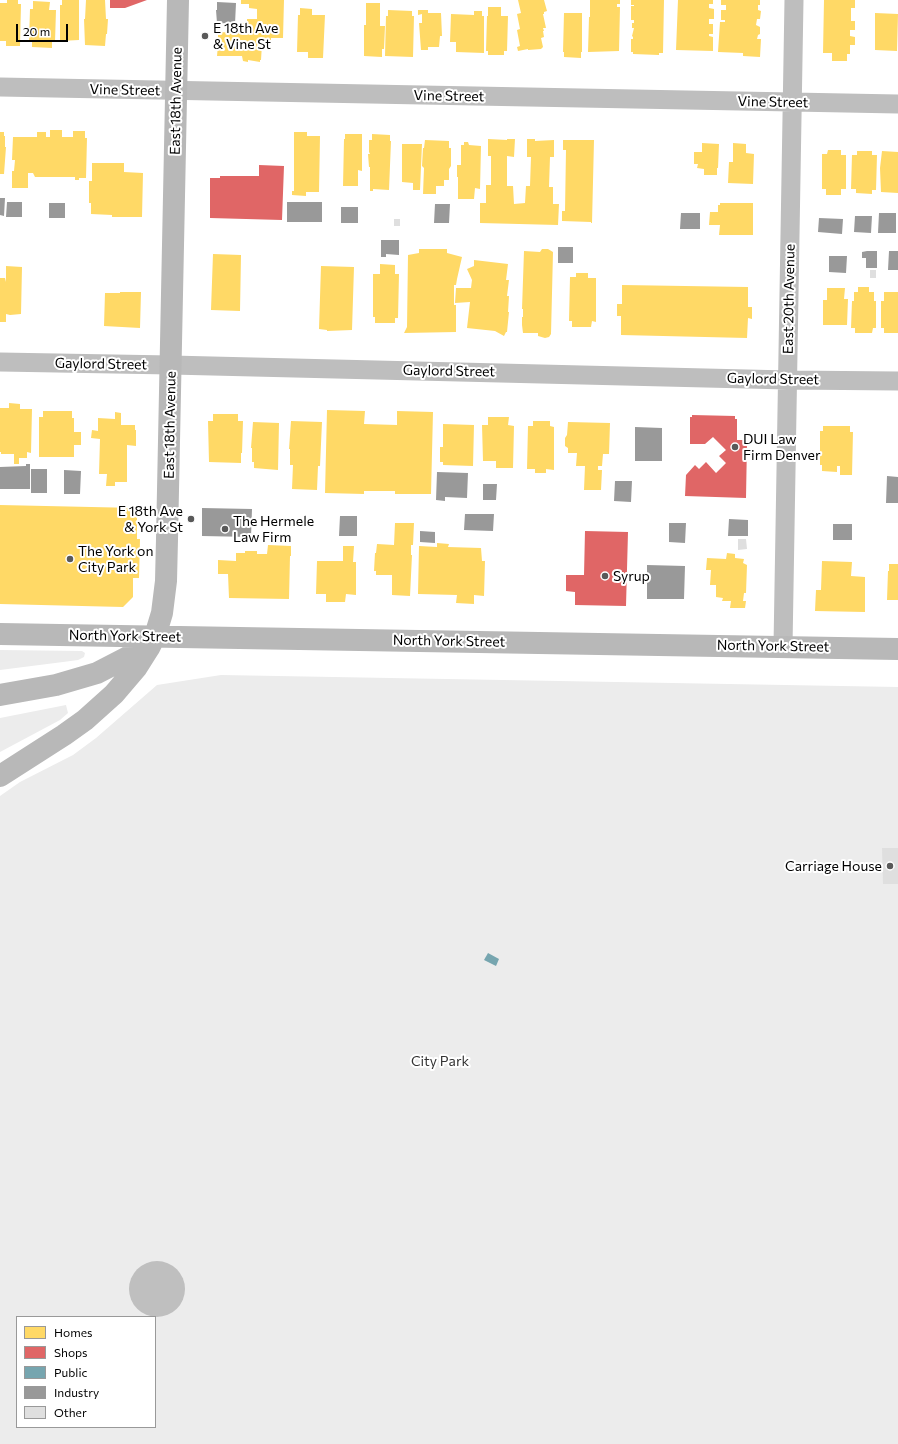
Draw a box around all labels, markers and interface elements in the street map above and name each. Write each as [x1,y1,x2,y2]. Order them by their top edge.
scale bar [18,16,70,42]
place label: E 18th Ave & Vine St [213,20,278,52]
text: 20 m [23,24,50,38]
marker: E 18th Ave & Vine St [200,31,210,41]
street label: East 18th Avenue [167,47,185,155]
street label: Vine Street [89,81,161,99]
street label: Vine Street [413,87,485,105]
street label: Vine Street [737,93,809,111]
street label: East 20th Avenue [780,244,798,354]
street label: Gaylord Street [55,355,147,373]
street label: Gaylord Street [403,362,495,380]
street label: Gaylord Street [727,370,819,388]
street label: East 18th Avenue [161,371,179,479]
place label: DUI Law Firm Denver [743,431,821,464]
marker: DUI Law Firm Denver [730,442,740,452]
place label: E 18th Ave & York St [118,503,183,536]
place label: The Hermele Law Firm [233,513,314,546]
marker: E 18th Ave & York St [186,514,196,524]
marker: The Hermele Law Firm [220,524,230,534]
place label: The York on City Park [78,543,154,576]
marker: The York on City Park [65,554,75,564]
place label: Syrup [613,568,650,584]
marker: Syrup [600,571,610,581]
street label: North York Street [69,627,181,645]
street label: North York Street [393,632,505,650]
street label: North York Street [717,637,829,655]
place label: Carriage House [785,858,882,874]
marker: Carriage House [885,861,895,871]
park label: City Park [411,1053,469,1069]
legend [16,1316,156,1428]
text: Homes [54,1325,92,1339]
text: Shops [54,1345,88,1359]
text: Public [54,1365,87,1379]
text: Industry [54,1385,99,1399]
text: Other [54,1405,87,1419]

